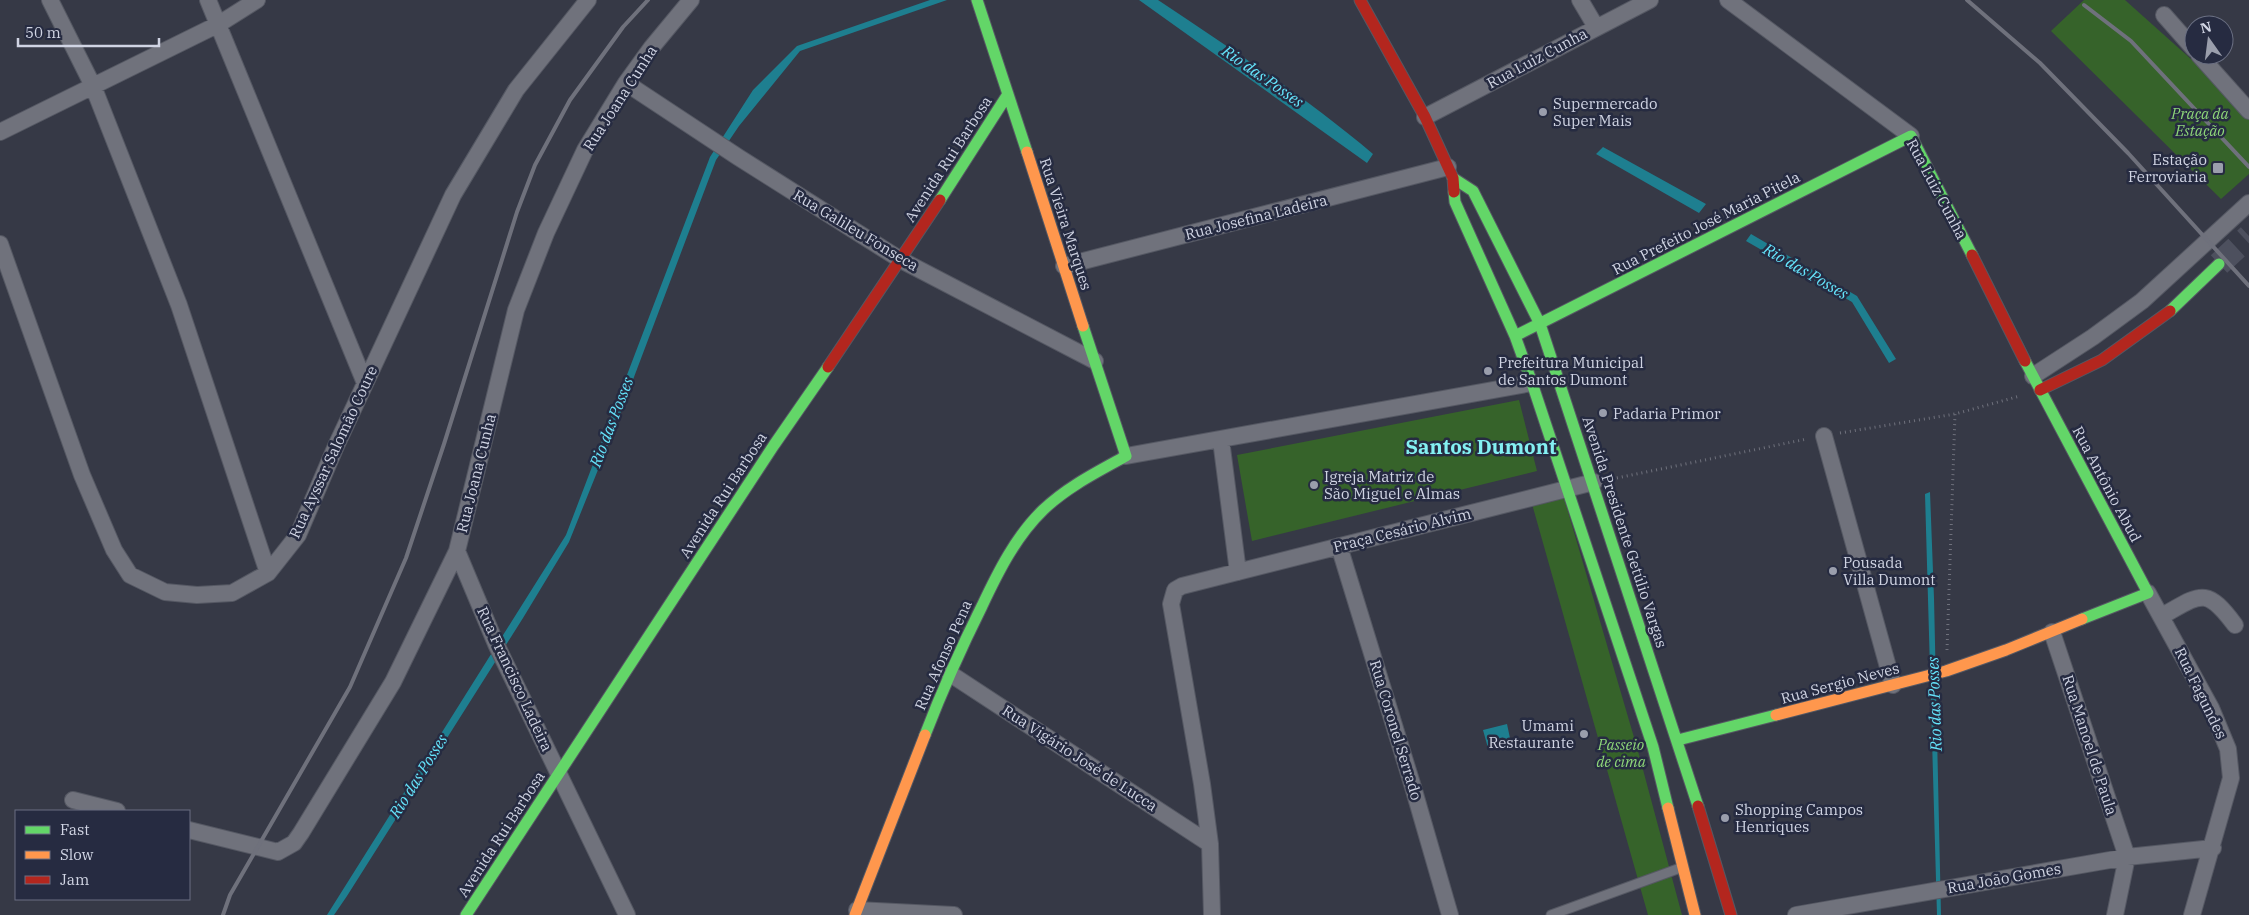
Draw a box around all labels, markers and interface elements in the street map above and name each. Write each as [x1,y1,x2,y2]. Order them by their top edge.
scale bar [18,15,159,47]
north arrow [2184,15,2234,65]
text: N [2198,17,2213,37]
text: 50 m [25,23,61,42]
street label: Rua Luiz Cunha [1484,24,1590,92]
water label: Rio das Posses [1218,40,1308,111]
street label: Rua Joana Cunha [579,42,661,154]
street label: Avenida Rui Barbosa [900,92,996,226]
place label: Supermercado Super Mais [1553,94,1658,130]
park label: Praça da Estação [2170,104,2229,140]
marker: Supermercado Super Mais [1537,106,1549,118]
street label: Rua Luiz Cunha [1903,136,1971,242]
place label: Estação Ferroviaria [2128,150,2207,186]
street label: Rua Vieira Marques [1036,155,1096,293]
marker: Estação Ferroviaria [2211,161,2225,175]
street label: Rua Prefeito José Maria Pitela [1609,167,1803,279]
street label: Rua Galileu Fonseca [790,185,922,275]
street label: Rua Josefina Ladeira [1183,190,1329,244]
water label: Rio das Posses [1759,238,1852,303]
place label: Prefeitura Municipal de Santos Dumont [1498,353,1644,389]
street label: Rua Ayssar Salomão Coure [285,363,381,541]
marker: Prefeitura Municipal de Santos Dumont [1482,365,1494,377]
water label: Rio das Posses [584,374,637,471]
place label: Padaria Primor [1613,404,1721,423]
marker: Padaria Primor [1597,407,1609,419]
street label: Rua Joana Cunha [452,412,500,534]
street label: Avenida Presidente Getúlio Vargas [1578,414,1672,650]
street label: Rua Antônio Abud [2068,423,2146,545]
street label: Avenida Rui Barbosa [675,428,771,562]
district label: Santos Dumont [1406,433,1557,460]
place label: Igreja Matriz de São Miguel e Almas [1324,467,1460,503]
marker: Igreja Matriz de São Miguel e Almas [1308,479,1320,491]
street label: Praça Cesário Alvim [1331,504,1473,556]
place label: Pousada Villa Dumont [1843,553,1936,589]
marker: Pousada Villa Dumont [1827,565,1839,577]
street label: Rua Afonso Pena [910,597,976,713]
street label: Rua Francisco Ladeira [473,604,557,754]
street label: Rua Fagundes [2171,644,2231,742]
water label: Rio das Posses [1922,656,1946,753]
street label: Rua Coronel Serrado [1366,658,1426,802]
street label: Rua Sergio Neves [1779,658,1901,708]
street label: Rua Manoel de Paula [2058,672,2122,818]
street label: Rua Vigário José de Lucca [999,701,1161,815]
place label: Umami Restaurante [1488,716,1574,752]
marker: Umami Restaurante [1578,728,1590,740]
water label: Rio das Posses [384,730,452,822]
park label: Passeio de cima [1596,735,1647,771]
street label: Avenida Rui Barbosa [453,767,549,901]
place label: Shopping Campos Henriques [1735,800,1863,836]
legend [15,810,190,900]
marker: Shopping Campos Henriques [1719,812,1731,824]
text: Fast [60,820,90,839]
text: Slow [60,845,94,864]
street label: Rua João Gomes [1946,859,2062,897]
text: Jam [60,870,89,889]

